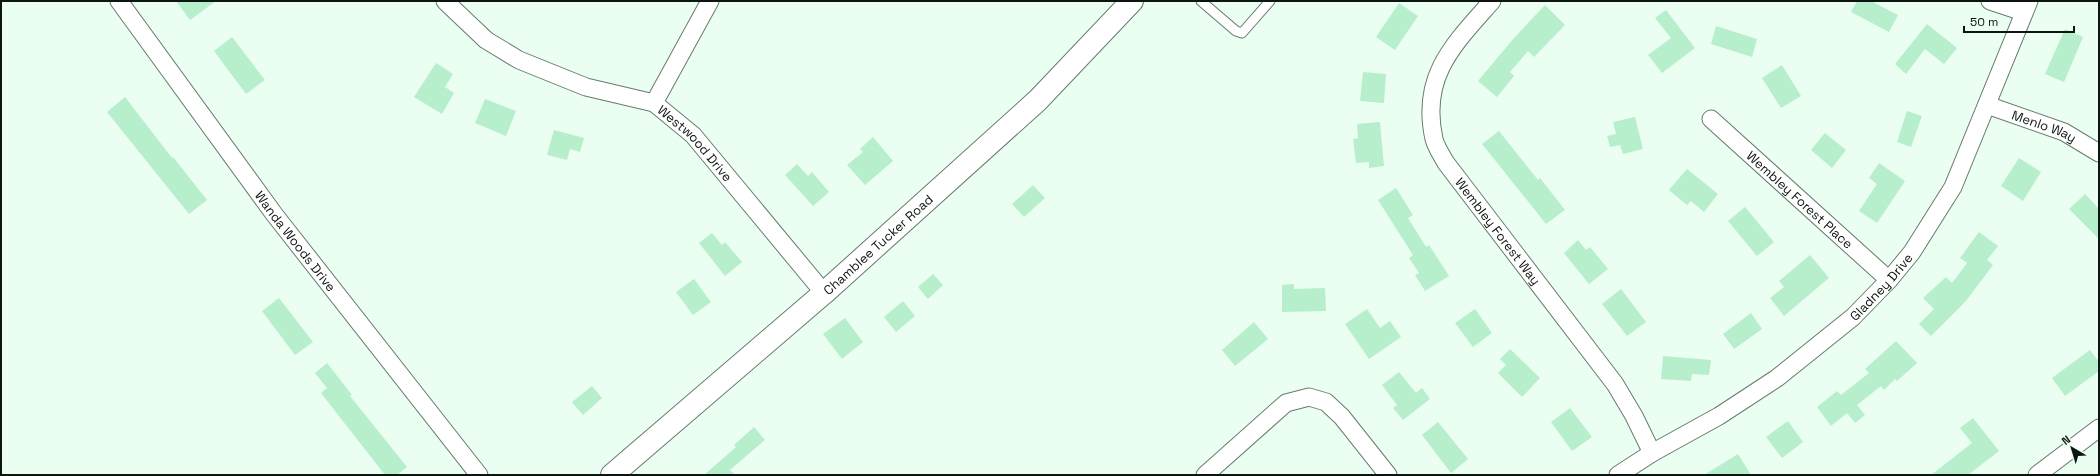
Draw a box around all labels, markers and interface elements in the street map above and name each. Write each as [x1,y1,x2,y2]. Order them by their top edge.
scale bar [1964,8,2074,34]
text: 50 m [1970,14,1998,30]
street label: Westwood Drive [654,101,736,185]
street label: Menlo Way [2010,106,2080,146]
street label: Wembley Forest Place [1743,147,1857,252]
street label: Wembley Forest Way [1452,174,1544,288]
street label: Wanda Woods Drive [251,187,340,295]
street label: Chamblee Tucker Road [820,191,936,298]
street label: Gladney Drive [1846,250,1916,324]
north arrow [2052,428,2092,468]
text: N [2059,432,2073,448]

